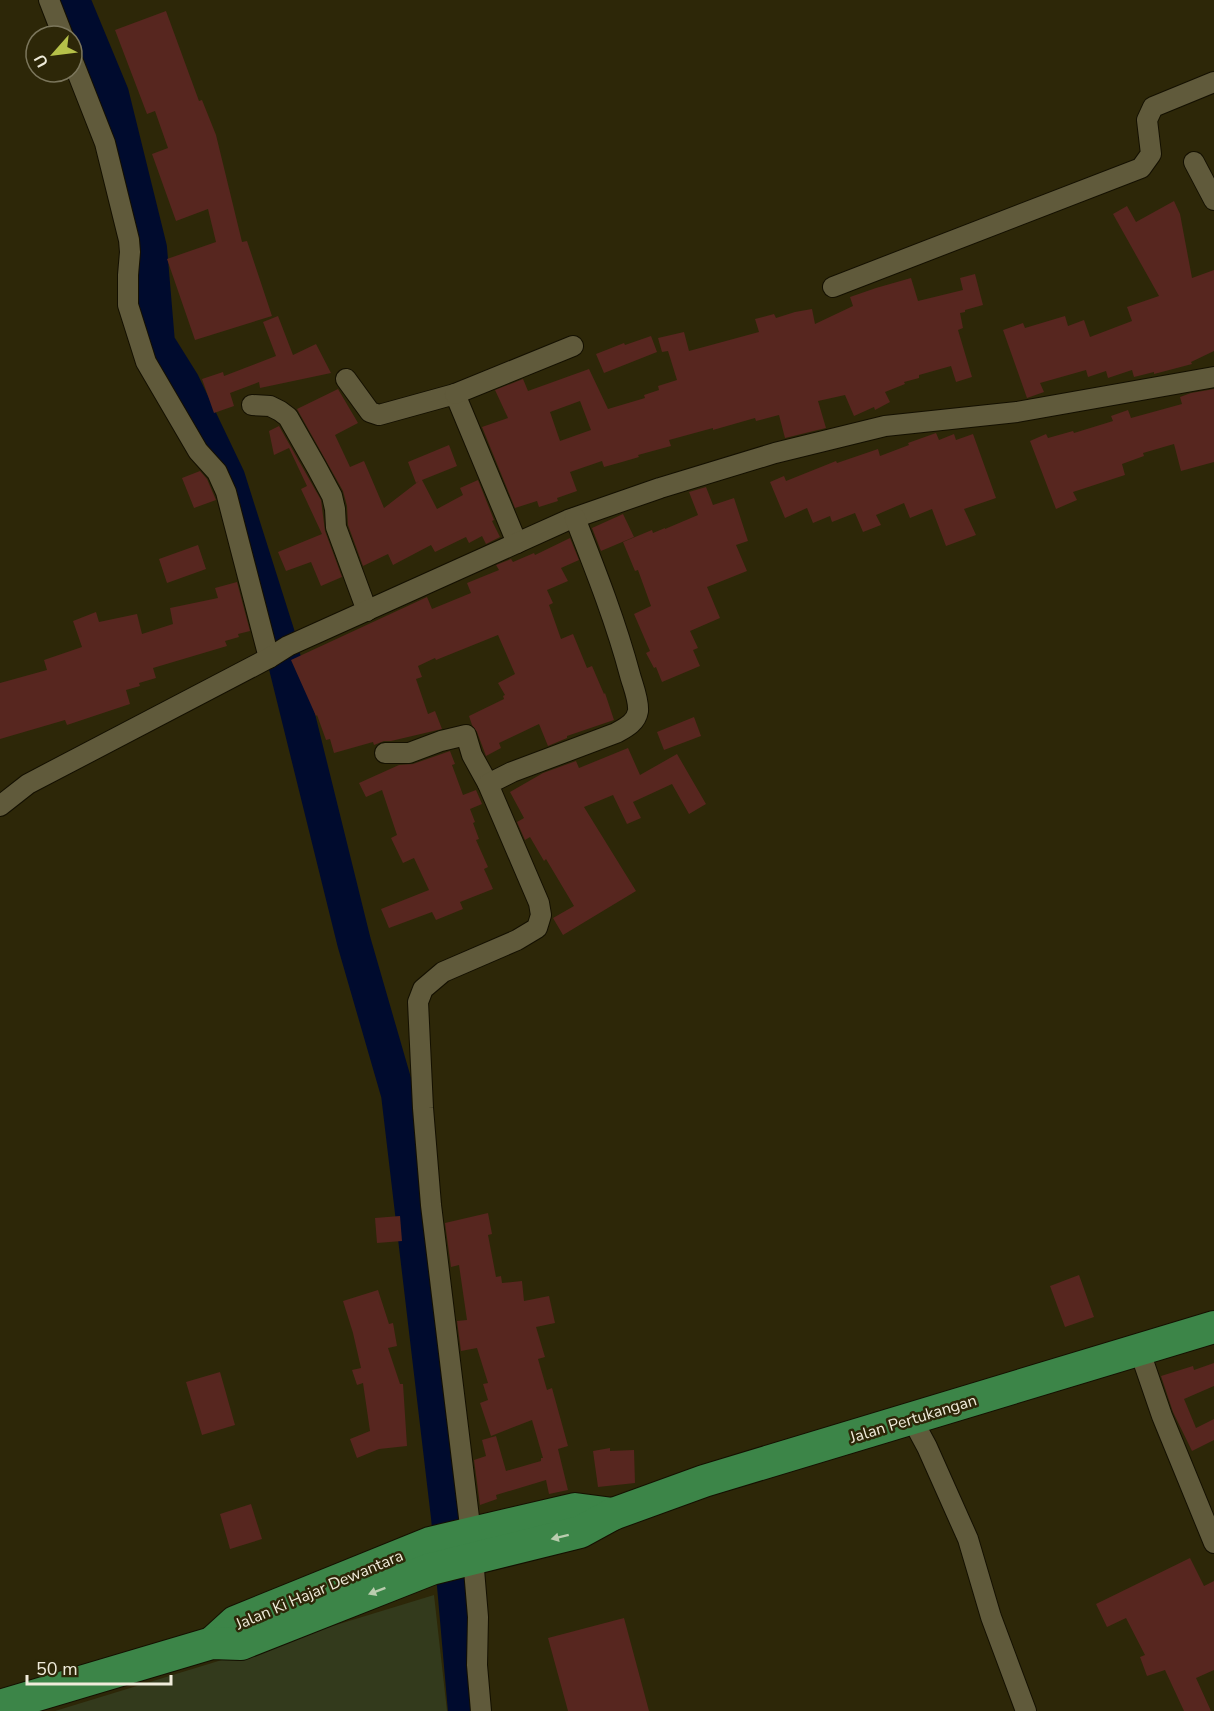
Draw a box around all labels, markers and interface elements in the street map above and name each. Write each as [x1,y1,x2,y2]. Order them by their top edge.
north arrow [24,24,84,84]
text: U [29,50,54,71]
street label: Jalan Pertukangan [846,1389,979,1449]
one-way arrow [551,1533,570,1543]
street label: Jalan Ki Hajar Dewantara [231,1545,407,1636]
one-way arrow [368,1587,386,1596]
scale bar [27,1648,171,1686]
text: 50 m [36,1657,78,1681]

